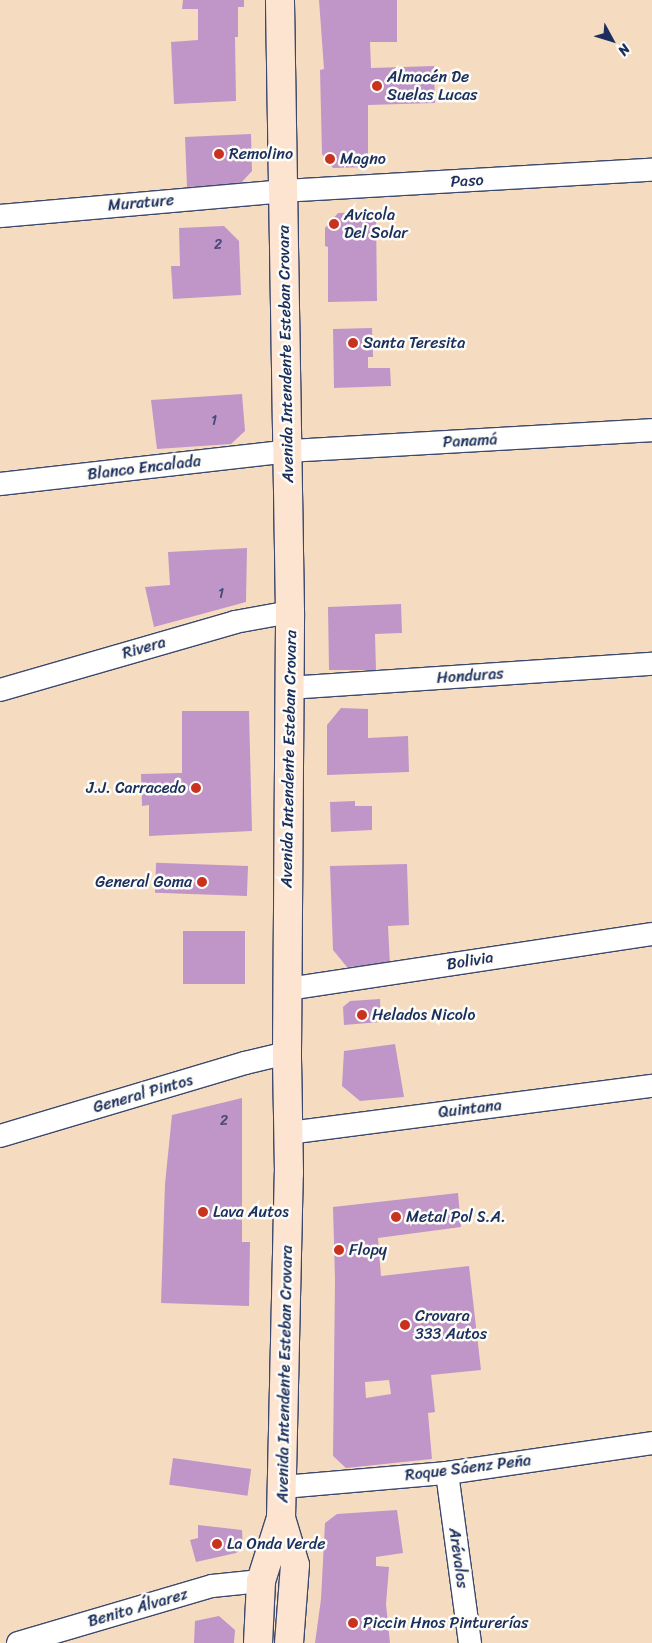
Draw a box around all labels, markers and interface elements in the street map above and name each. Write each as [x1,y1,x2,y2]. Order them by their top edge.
north arrow [587,15,637,65]
text: N [611,38,637,61]
place label: Almacén De Suelas Lucas [387,67,477,105]
marker: Almacén De Suelas Lucas [371,80,383,92]
place label: Remolino [229,144,293,164]
marker: Remolino [213,148,225,160]
place label: Magno [340,149,386,169]
marker: Magno [324,153,336,165]
street label: Paso [450,171,484,191]
street label: Murature [107,191,175,215]
place label: Avicola Del Solar [344,205,408,243]
marker: Avicola Del Solar [328,218,340,230]
street label: Avenida Intendente Esteban Crovara [274,225,298,483]
house number: 2 [214,237,222,253]
place label: Santa Teresita [363,333,466,353]
marker: Santa Teresita [347,337,359,349]
house number: 1 [211,413,217,429]
street label: Panamá [442,430,498,452]
street label: Blanco Encalada [86,452,202,484]
house number: 1 [218,586,224,602]
street label: Avenida Intendente Esteban Crovara [277,630,301,888]
street label: Rivera [120,633,168,663]
street label: Honduras [436,664,504,688]
place label: J.J. Carracedo [86,778,186,798]
marker: J.J. Carracedo [190,782,202,794]
place label: General Goma [95,872,192,892]
marker: General Goma [196,876,208,888]
street label: Bolivia [445,948,495,974]
place label: Helados Nicolo [372,1005,475,1025]
marker: Helados Nicolo [356,1009,368,1021]
street label: General Pintos [91,1071,195,1117]
street label: Quintana [437,1096,503,1122]
house number: 2 [220,1113,228,1129]
place label: Lava Autos [213,1202,290,1222]
marker: Lava Autos [197,1206,209,1218]
place label: Metal Pol S.A. [406,1207,508,1227]
marker: Metal Pol S.A. [390,1211,402,1223]
place label: Flopy [349,1240,387,1260]
marker: Flopy [333,1244,345,1256]
street label: Avenida Intendente Esteban Crovara [273,1245,297,1503]
place label: Crovara 333 Autos [415,1306,487,1344]
marker: Crovara 333 Autos [399,1319,411,1331]
street label: Roque Sáenz Peña [404,1451,532,1485]
street label: Arévalos [444,1527,472,1589]
place label: La Onda Verde [227,1534,326,1554]
marker: La Onda Verde [211,1538,223,1550]
street label: Benito Álvarez [86,1585,190,1631]
place label: Piccin Hnos Pinturerías [363,1613,529,1633]
marker: Piccin Hnos Pinturerías [347,1617,359,1629]

